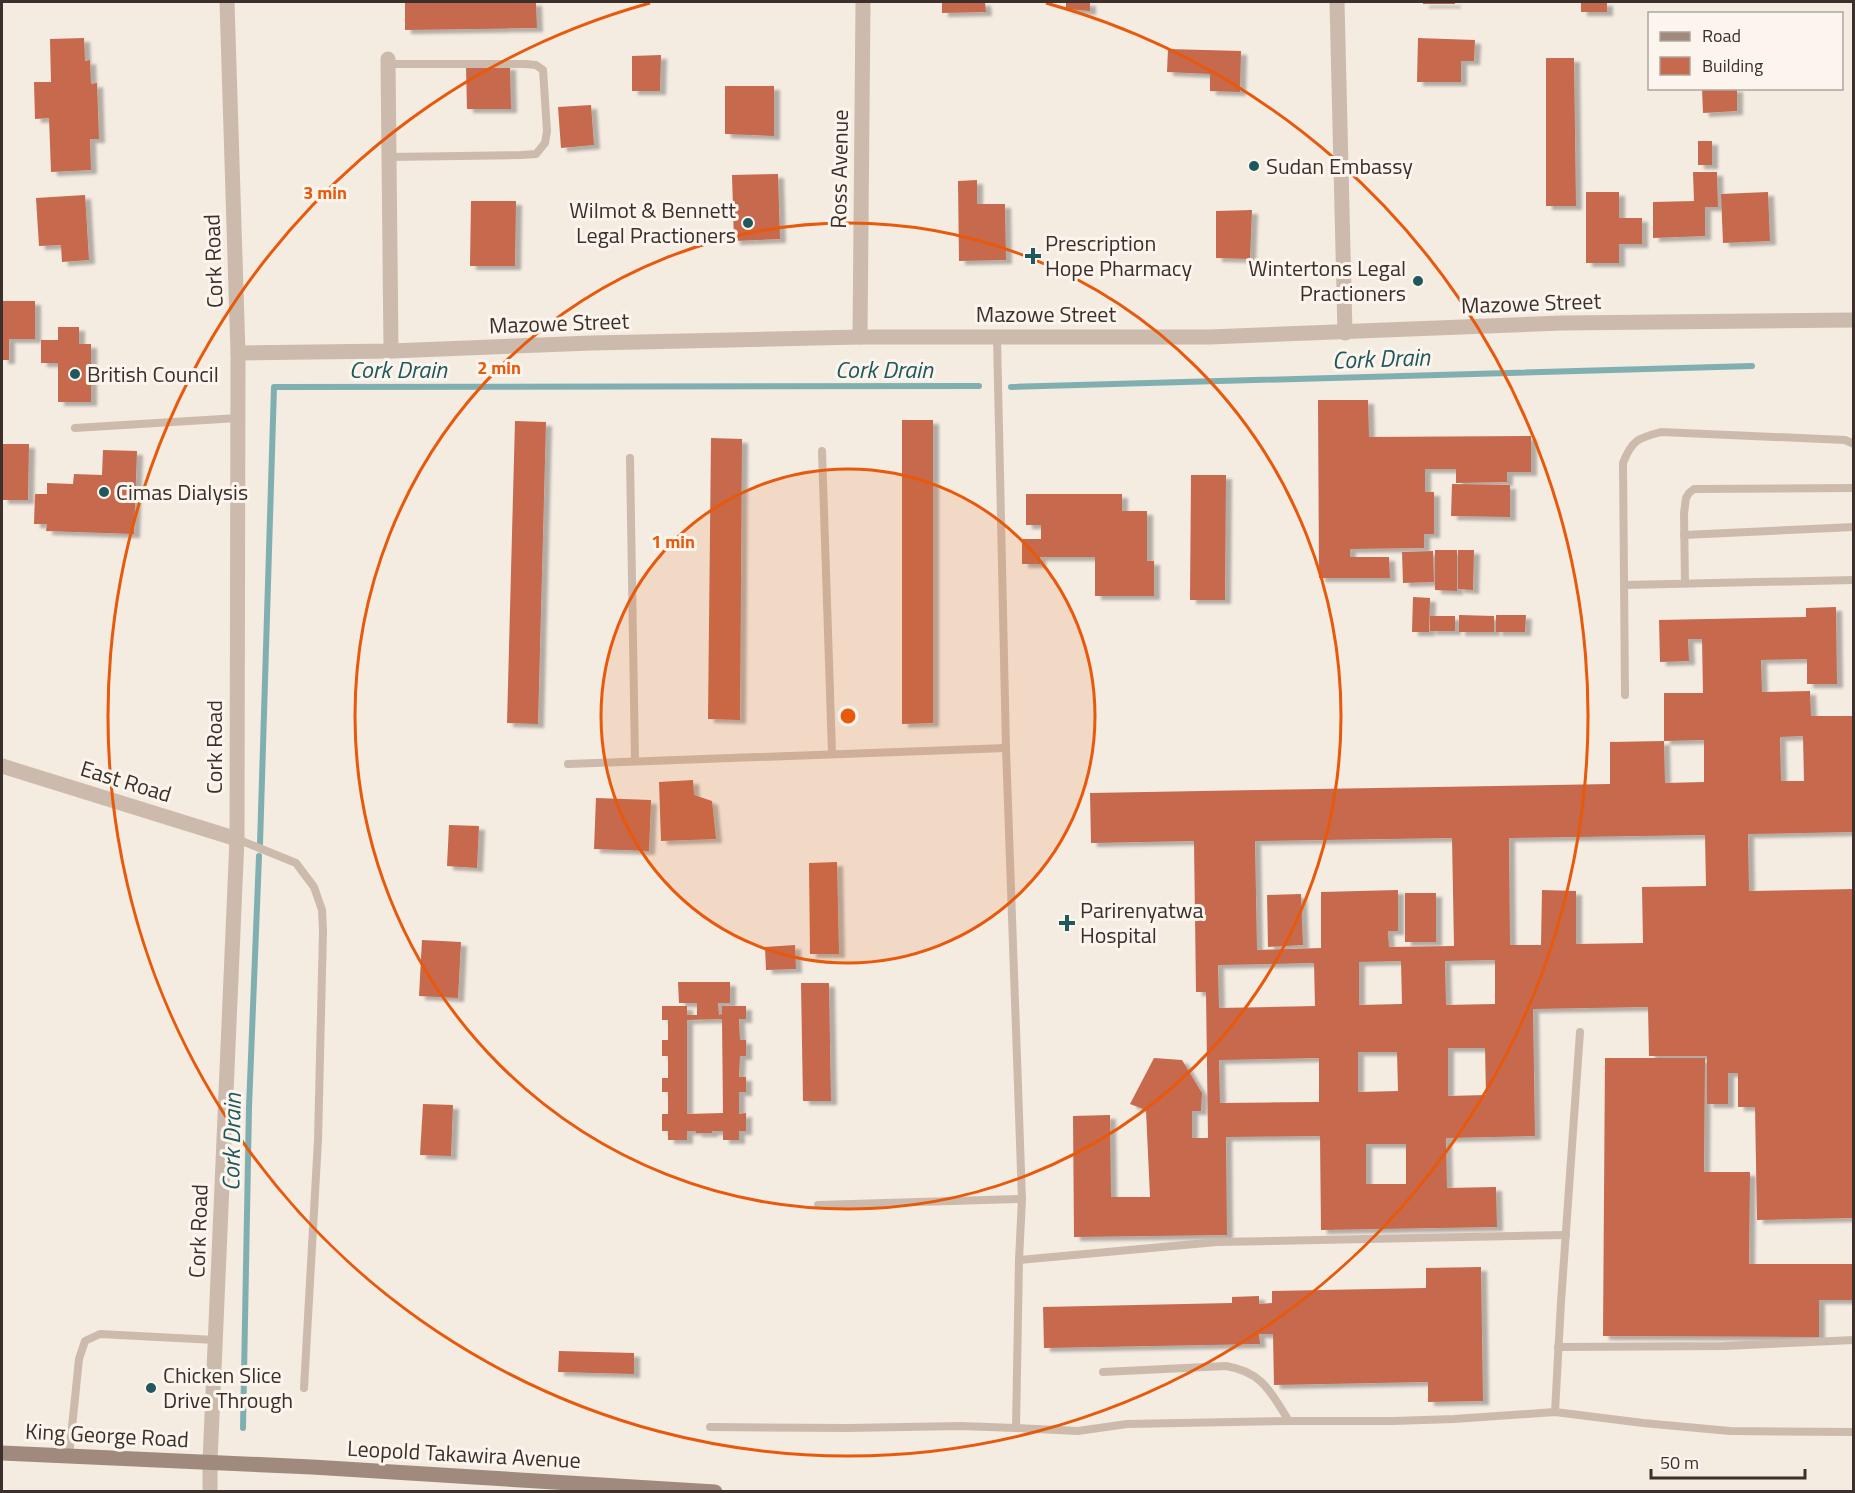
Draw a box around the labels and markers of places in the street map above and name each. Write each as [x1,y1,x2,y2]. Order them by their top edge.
place label: Sudan Embassy [1266,149,1413,183]
marker: Sudan Embassy [1247,159,1261,173]
place label: Wilmot & Bennett Legal Practioners [569,193,736,252]
marker: Wilmot & Bennett Legal Practioners [741,216,755,230]
place label: Prescription Hope Pharmacy [1045,226,1192,285]
marker: Prescription Hope Pharmacy [1026,249,1040,263]
place label: Wintertons Legal Practioners [1248,251,1406,310]
marker: Wintertons Legal Practioners [1411,274,1425,288]
place label: British Council [87,357,219,391]
marker: British Council [68,367,82,381]
place label: Cimas Dialysis [116,475,248,509]
marker: Cimas Dialysis [97,485,111,499]
centre of rings [838,706,858,726]
place label: Parirenyatwa Hospital [1080,893,1203,952]
marker: Parirenyatwa Hospital [1058,914,1076,932]
place label: Chicken Slice Drive Through [163,1358,293,1417]
marker: Chicken Slice Drive Through [144,1381,158,1395]

